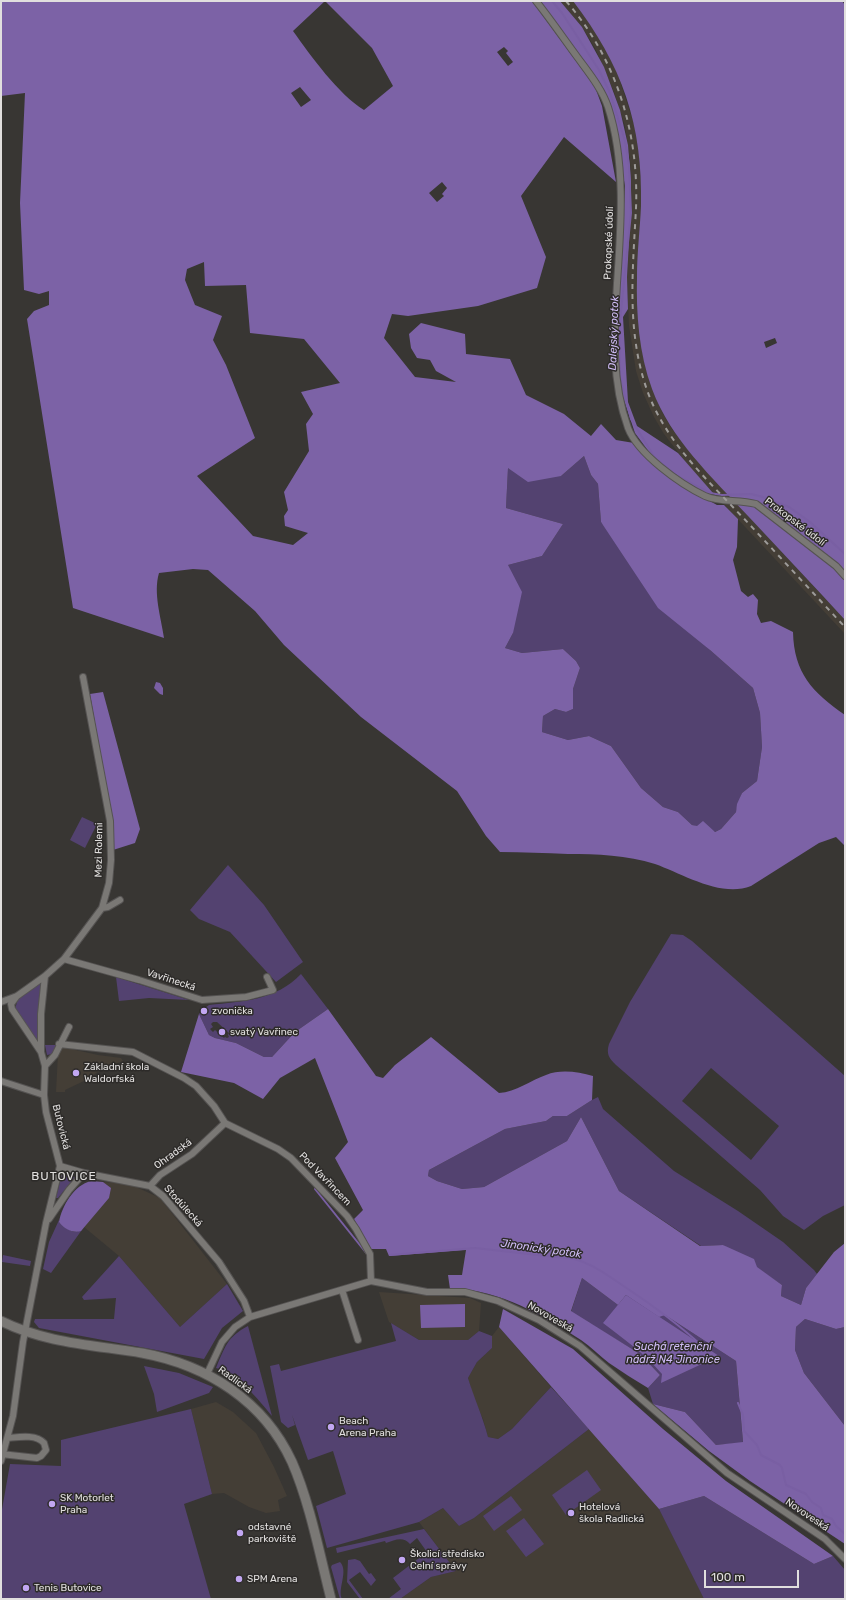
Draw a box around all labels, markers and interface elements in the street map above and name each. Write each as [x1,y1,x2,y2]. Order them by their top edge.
street label: Prokopské údolí [602,206,616,280]
water label: Dalejský potok [606,295,622,371]
street label: Prokopské údolí [762,495,828,549]
street label: Mezi Rolemi [93,822,105,878]
street label: Vavřinecká [145,966,197,994]
place label: zvonička [212,1005,253,1017]
marker: zvonička [199,1006,209,1016]
place label: svatý Vavřinec [230,1026,298,1038]
marker: svatý Vavřinec [217,1027,227,1037]
place label: Základní škola Waldorfská [84,1061,149,1084]
marker: Základní škola Waldorfská [71,1068,81,1078]
street label: Butovická [50,1103,72,1151]
street label: Ohradská [152,1136,194,1172]
street label: Pod Vavřincem [296,1150,354,1208]
district label: BUTOVICE [31,1170,97,1184]
street label: Stodůlecká [161,1183,205,1229]
water label: Jinonický potok [500,1237,582,1261]
street label: Novoveská [525,1299,575,1335]
water label: Suchá retenční nádrž N4 Jinonice [626,1340,720,1366]
street label: Radlická [216,1364,254,1396]
place label: Beach Arena Praha [339,1415,396,1438]
marker: Beach Arena Praha [326,1422,336,1432]
place label: SK Motorlet Praha [60,1492,114,1516]
street label: Novoveská [783,1496,831,1534]
marker: SK Motorlet Praha [47,1499,57,1509]
place label: Hotelová škola Radlická [579,1501,644,1524]
marker: Hotelová škola Radlická [566,1508,576,1518]
place label: odstavné parkoviště [248,1521,296,1544]
marker: odstavné parkoviště [235,1528,245,1538]
place label: Školicí středisko Celní správy [410,1548,485,1572]
marker: Školicí středisko Celní správy [397,1555,407,1565]
scale bar [706,1562,801,1588]
text: 100 m [711,1570,745,1584]
place label: SPM Arena [247,1573,298,1585]
marker: SPM Arena [234,1574,244,1584]
place label: Tenis Butovice [34,1582,102,1594]
marker: Tenis Butovice [21,1583,31,1593]

